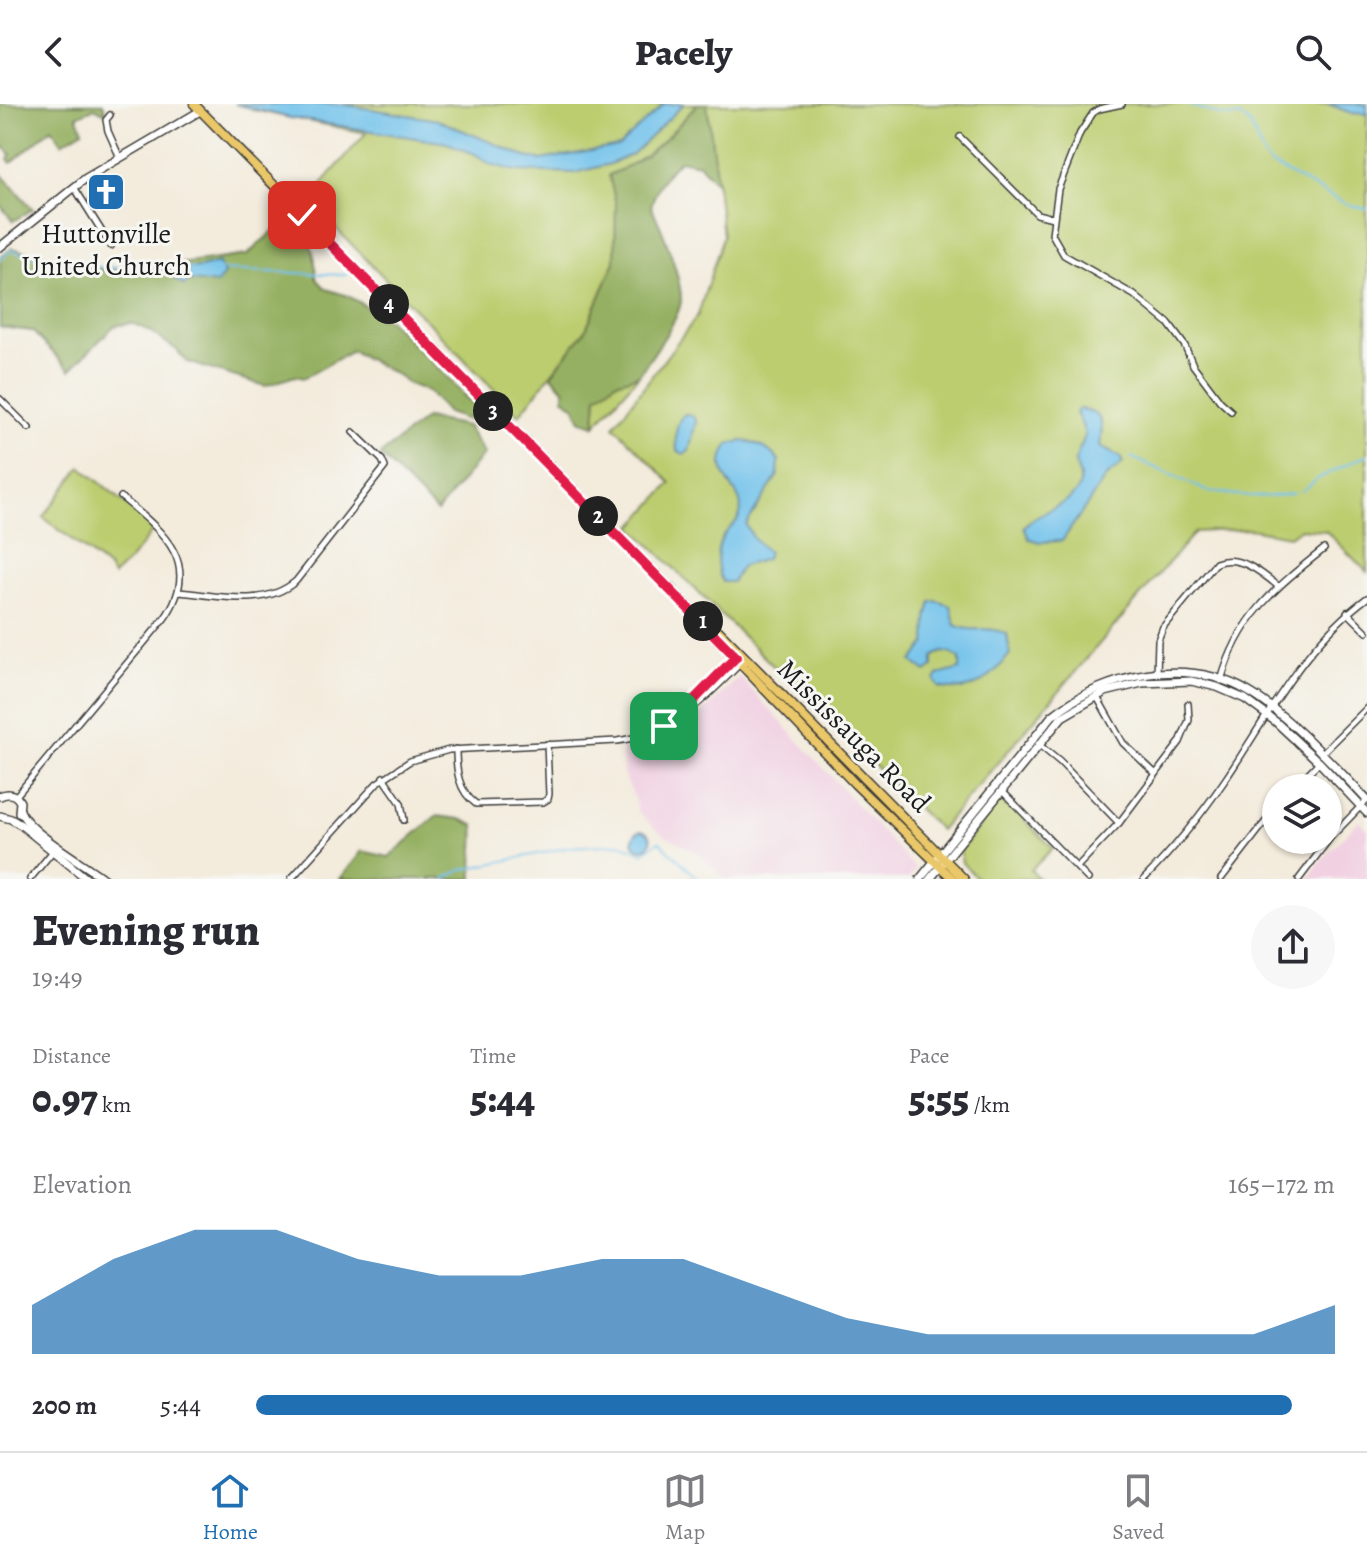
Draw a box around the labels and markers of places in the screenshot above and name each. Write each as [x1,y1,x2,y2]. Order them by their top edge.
church icon: Huttonville United Church [85,171,127,213]
pin [268,181,336,249]
place label: Huttonville United Church [21,215,191,285]
pin: 4 [369,284,409,324]
pin: 3 [473,391,513,431]
pin: 2 [578,496,618,536]
pin: 1 [683,601,723,641]
pin [630,692,698,760]

